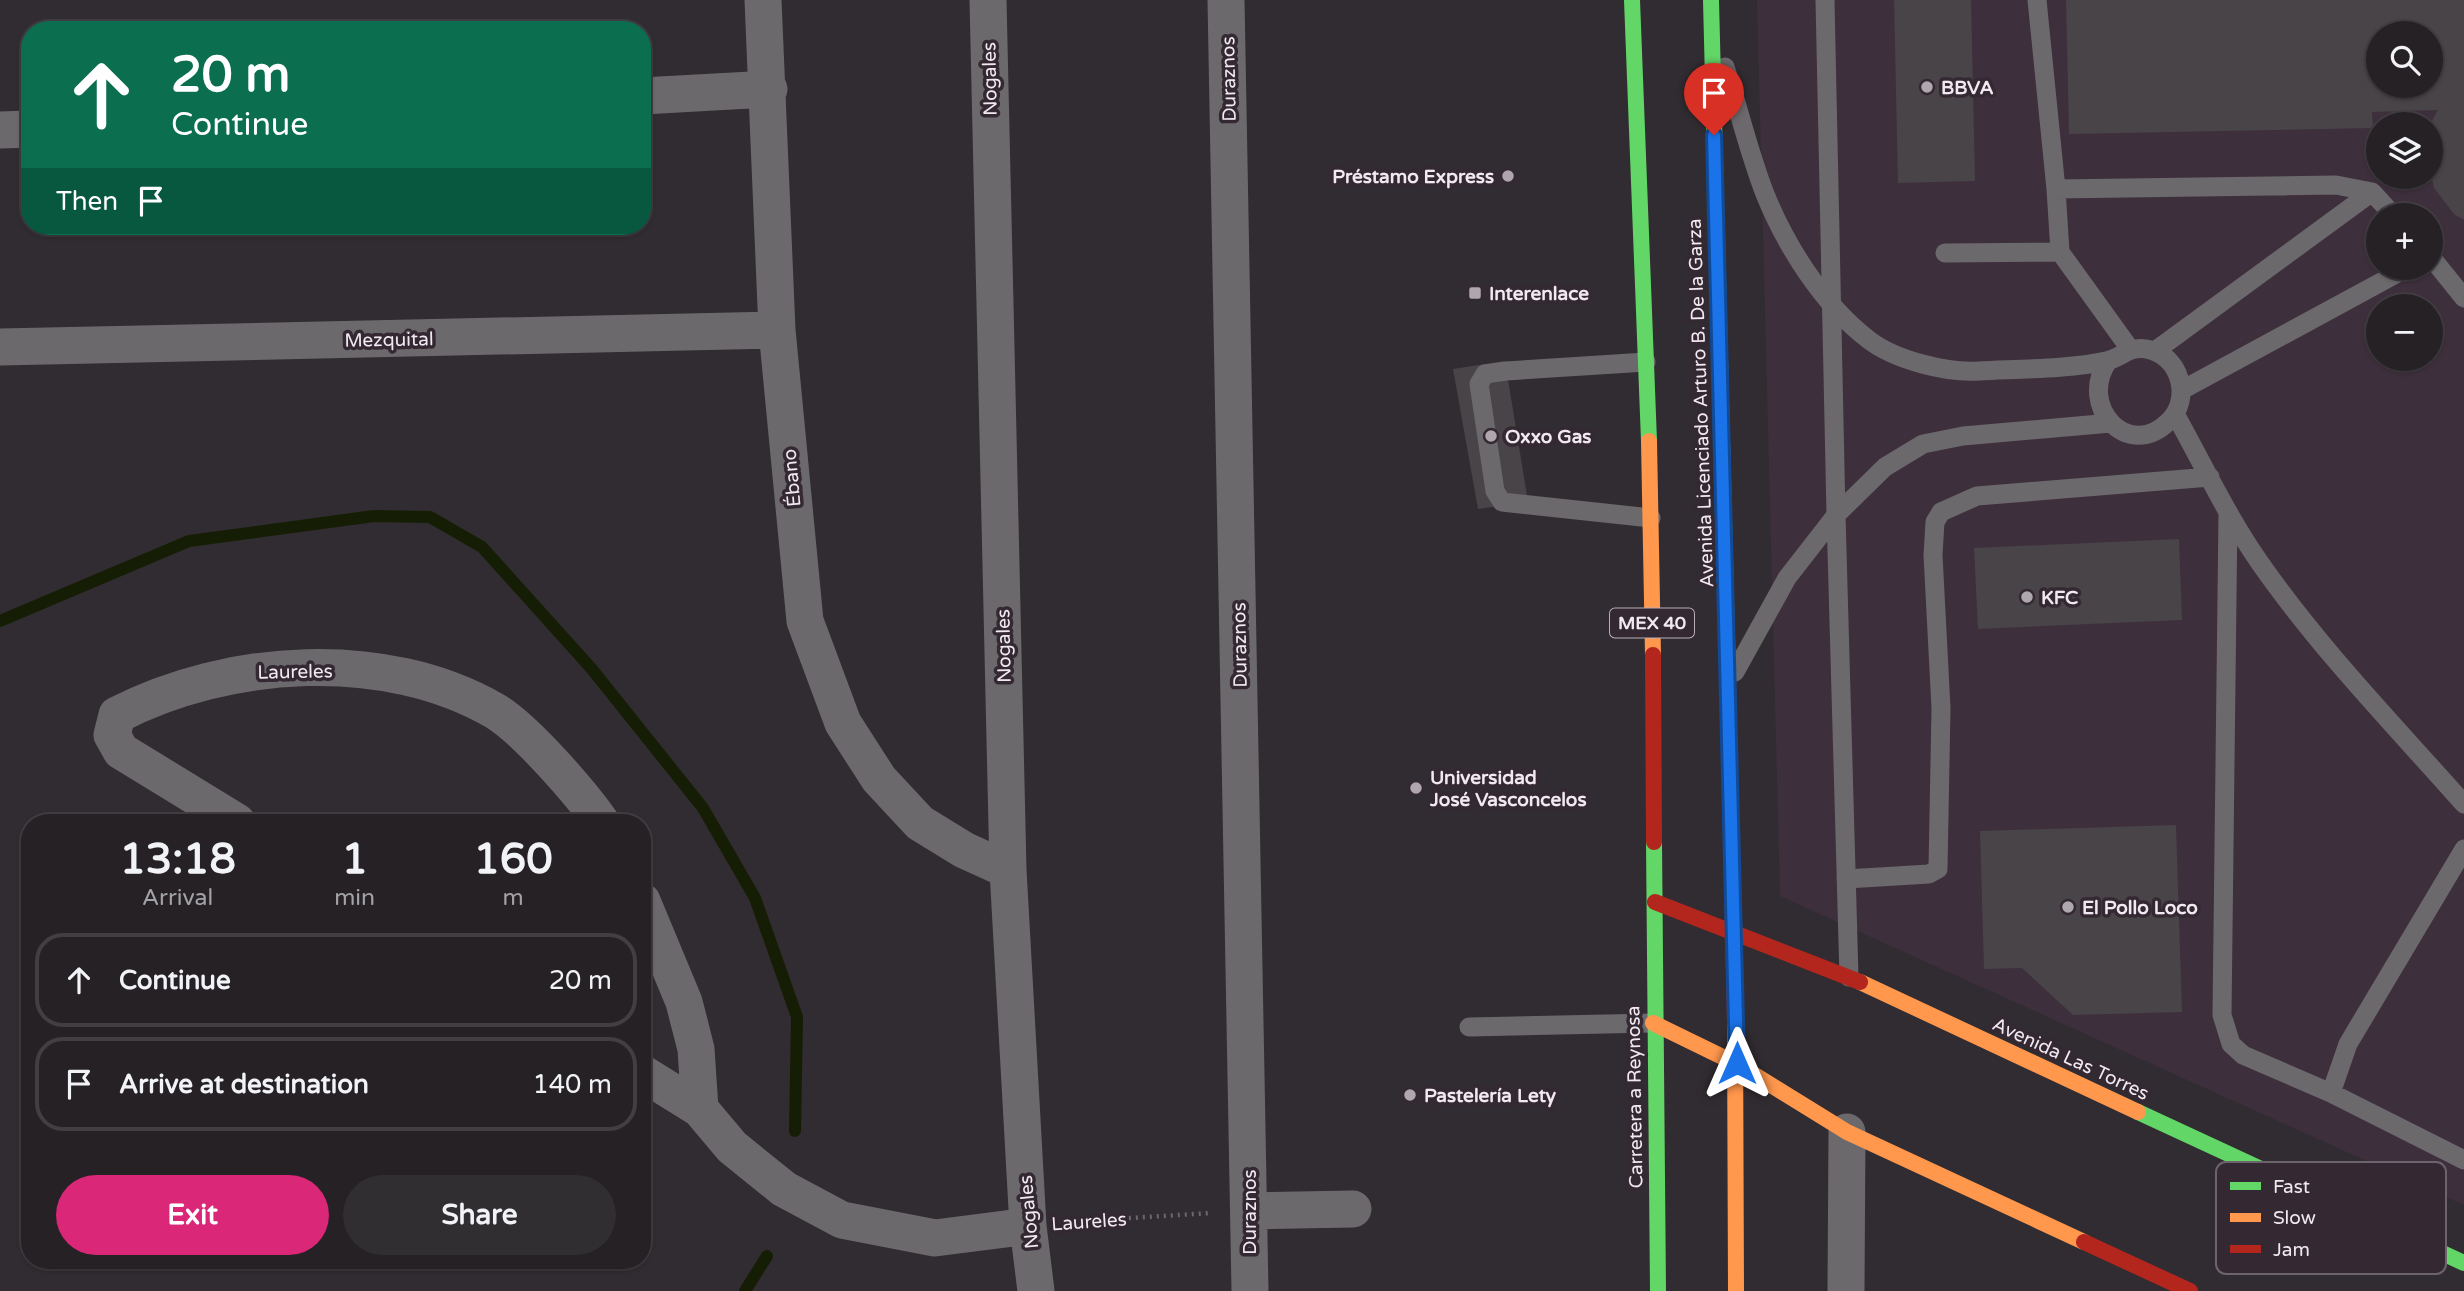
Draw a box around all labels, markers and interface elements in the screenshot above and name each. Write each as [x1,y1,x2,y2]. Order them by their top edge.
map controls [2366,21,2443,371]
button: search [2366,21,2443,98]
street label: Duraznos [1217,36,1241,122]
street label: Nogales [978,42,1002,116]
text: 20 m [171,46,290,105]
icon: ahead [56,49,147,140]
pin [1684,63,1744,135]
icon: arrive [1695,74,1733,112]
place label: BBVA [1941,77,1994,99]
marker: BBVA [1919,79,1935,95]
text: Continue [171,106,308,144]
button: layers [2366,112,2443,189]
place label: Préstamo Express [1332,166,1494,189]
marker: Préstamo Express [1500,168,1516,184]
icon: arrive [132,182,170,220]
text: Then [56,186,118,217]
button: + [2366,203,2443,280]
street label: Avenida Licenciado Arturo B. De la Garza [1684,218,1718,588]
place label: Interenlace [1489,283,1589,305]
marker: Interenlace [1467,285,1483,301]
button: − [2366,294,2443,371]
street label: Mezquital [344,328,434,352]
place label: Oxxo Gas [1505,426,1591,448]
marker: Oxxo Gas [1483,428,1499,444]
street label: Ébano [779,448,805,508]
place label: KFC [2041,587,2078,609]
marker: KFC [2019,589,2035,605]
street label: Duraznos [1228,602,1252,688]
road number: MEX 40 [1610,608,1694,638]
street label: Nogales [992,609,1016,683]
street label: Laureles [257,660,333,684]
place label: Universidad José Vasconcelos [1429,767,1587,811]
marker: Universidad José Vasconcelos [1408,780,1424,796]
text: 13:18 [119,834,236,885]
text: 1 [341,834,368,885]
text: 160 [473,834,553,885]
text: Arrival [142,884,213,912]
text: min [334,884,375,912]
text: m [502,884,524,912]
place label: El Pollo Loco [2082,897,2198,919]
marker: El Pollo Loco [2060,899,2076,915]
icon: ahead [60,961,98,999]
text: Continue [119,965,231,996]
text: 20 m [549,965,612,996]
street label: Carretera a Reynosa [1622,1005,1648,1188]
street label: Avenida Las Torres [1989,1013,2152,1105]
position arrow [1700,1026,1774,1100]
icon: arrive [60,1065,98,1103]
text: Arrive at destination [119,1069,369,1100]
text: 140 m [532,1069,612,1100]
place label: Pastelería Lety [1424,1085,1557,1108]
marker: Pastelería Lety [1402,1087,1418,1103]
legend [2216,1162,2446,1274]
street label: Duraznos [1239,1169,1261,1255]
street label: Nogales [1015,1174,1043,1250]
button: Exit [56,1175,329,1255]
button: Share [343,1175,616,1255]
text: Fast [2273,1176,2310,1198]
text: Slow [2273,1207,2316,1229]
street label: Laureles [1051,1208,1127,1236]
text: Jam [2273,1239,2310,1261]

